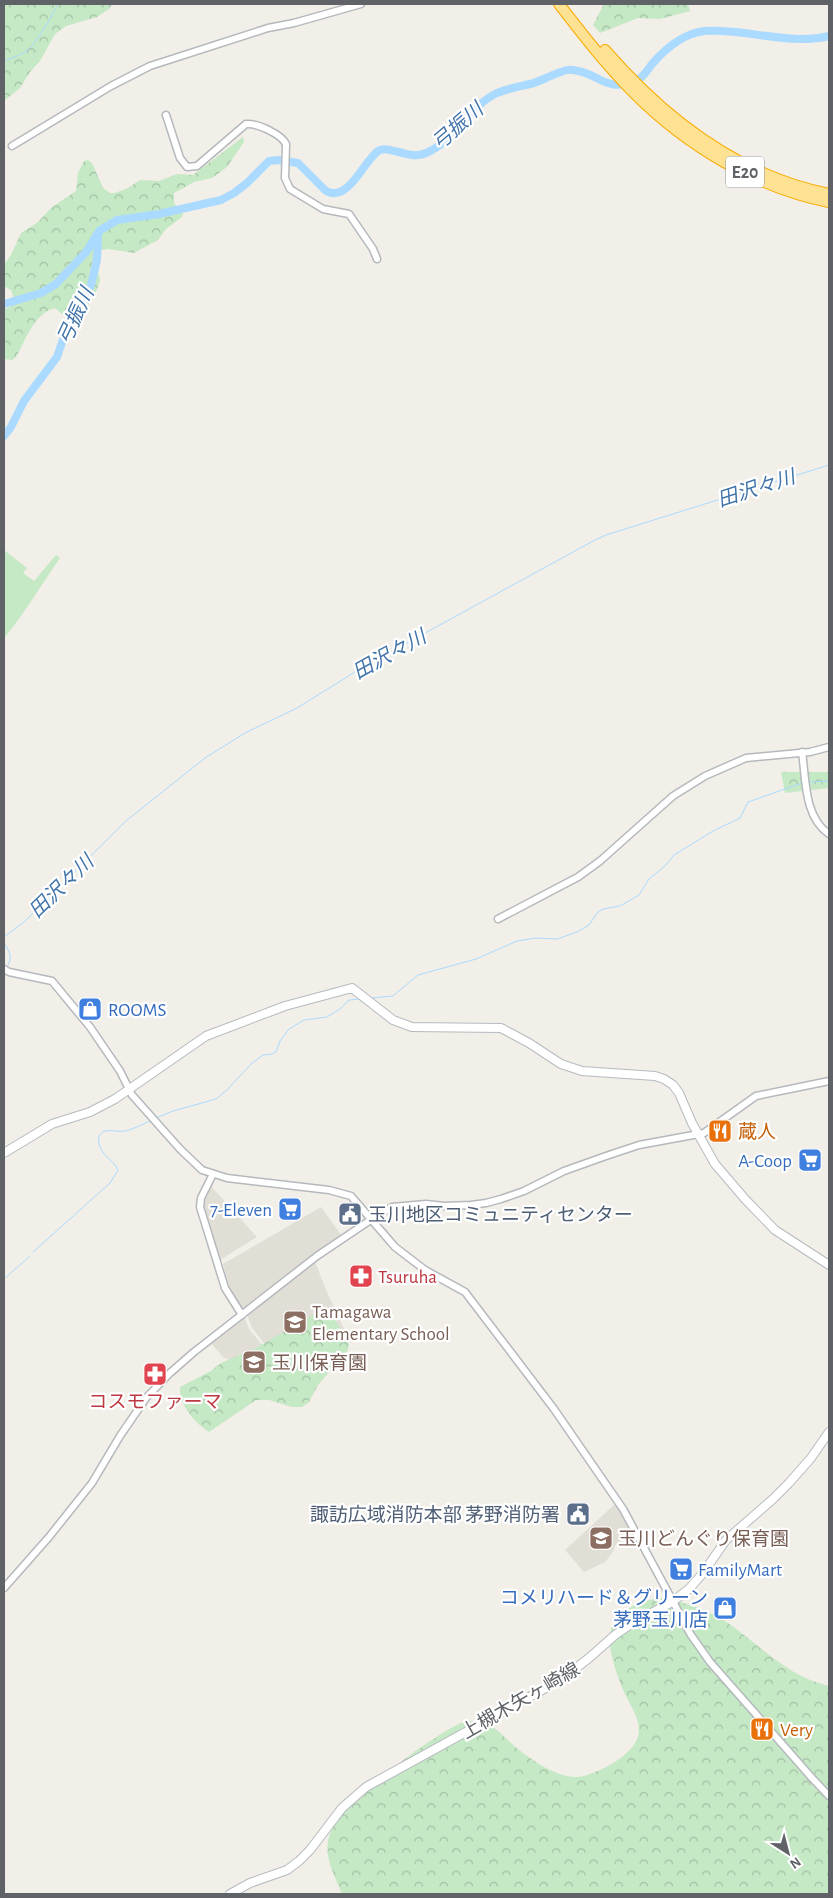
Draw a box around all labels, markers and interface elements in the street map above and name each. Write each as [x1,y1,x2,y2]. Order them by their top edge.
water label: 弓振川 [428,97,488,154]
road number: E20 [726,156,764,188]
water label: 弓振川 [53,283,98,348]
water label: 田沢々川 [715,466,799,511]
water label: 田沢々川 [349,625,431,683]
water label: 田沢々川 [25,850,99,922]
shop icon: ROOMS [77,996,103,1022]
place label: ROOMS [108,1001,166,1020]
restaurant icon: 蔵人 [707,1118,733,1144]
place label: 蔵人 [738,1122,776,1142]
supermarket icon: A-Coop [797,1147,823,1173]
place label: A-Coop [738,1152,792,1171]
supermarket icon: 7-Eleven [277,1196,303,1222]
place label: 7-Eleven [210,1201,272,1220]
public building icon: 玉川地区コミュニティセンター [337,1201,363,1227]
place label: 玉川地区コミュニティセンター [368,1205,633,1225]
pharmacy icon: Tsuruha [348,1263,374,1289]
place label: Tsuruha [378,1268,437,1287]
place label: Tamagawa Elementary School [312,1303,450,1344]
school or university icon: Tamagawa Elementary School [282,1309,308,1335]
school or university icon: 玉川保育園 [241,1349,267,1375]
place label: 玉川保育園 [272,1353,367,1373]
pharmacy icon: コスモファーマ [142,1361,168,1387]
place label: コスモファーマ [88,1393,222,1412]
public building icon: 諏訪広域消防本部 茅野消防署 [565,1501,591,1527]
place label: 諏訪広域消防本部 茅野消防署 [310,1504,560,1525]
school or university icon: 玉川どんぐり保育園 [588,1525,614,1551]
place label: 玉川どんぐり保育園 [618,1529,789,1549]
supermarket icon: FamilyMart [668,1556,694,1582]
place label: FamilyMart [698,1561,782,1580]
place label: コメリハード＆グリーン 茅野玉川店 [500,1588,708,1630]
shop icon: コメリハード＆グリーン 茅野玉川店 [712,1595,738,1621]
street label: 上槻木矢ヶ崎線 [457,1658,583,1743]
restaurant icon: Very [749,1716,775,1742]
place label: Very [780,1721,813,1740]
north arrow [763,1828,813,1878]
text: N [787,1854,803,1871]

